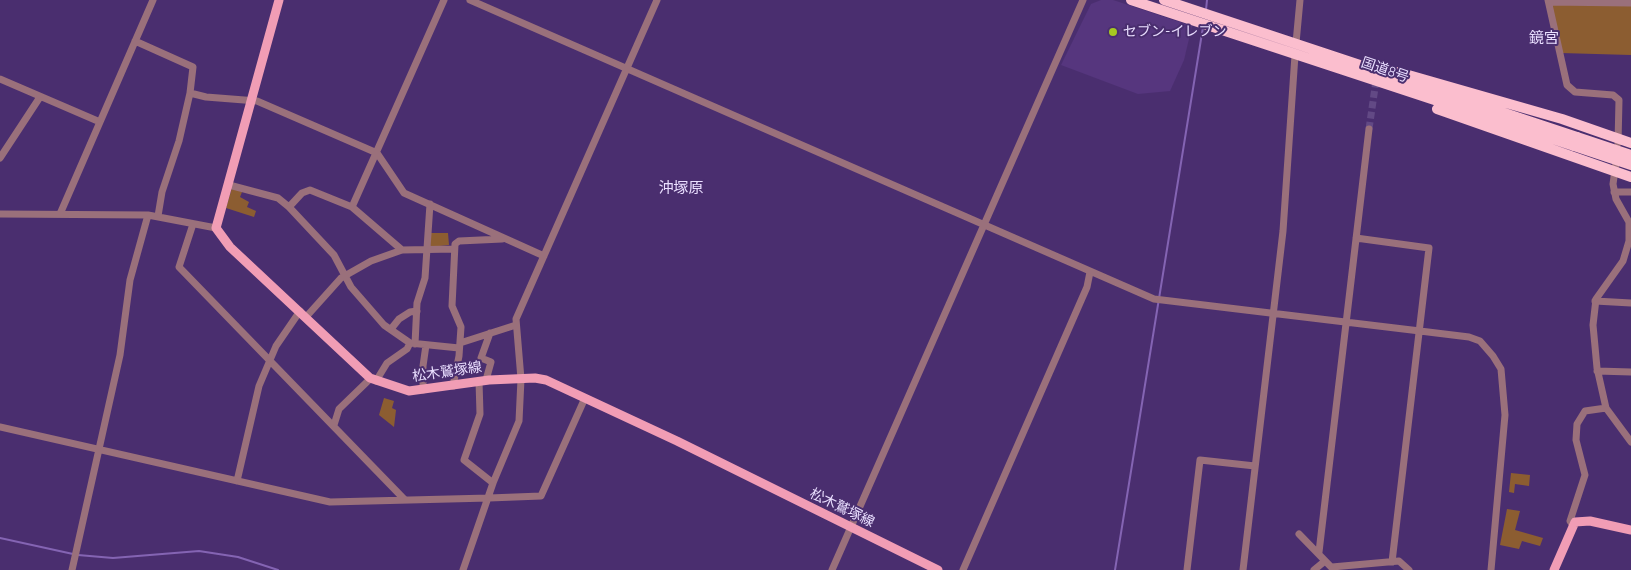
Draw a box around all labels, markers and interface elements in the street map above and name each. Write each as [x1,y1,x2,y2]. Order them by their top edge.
place label: セブン-イレブン [1123,24,1226,40]
marker: セブン-イレブン [1107,26,1119,38]
district label: 鏡宮 [1529,29,1559,47]
street label: 国道8号 [1359,54,1411,86]
district label: 沖塚原 [659,179,703,197]
street label: 松木鷲塚線 [411,359,483,385]
street label: 松木鷲塚線 [807,485,877,531]

